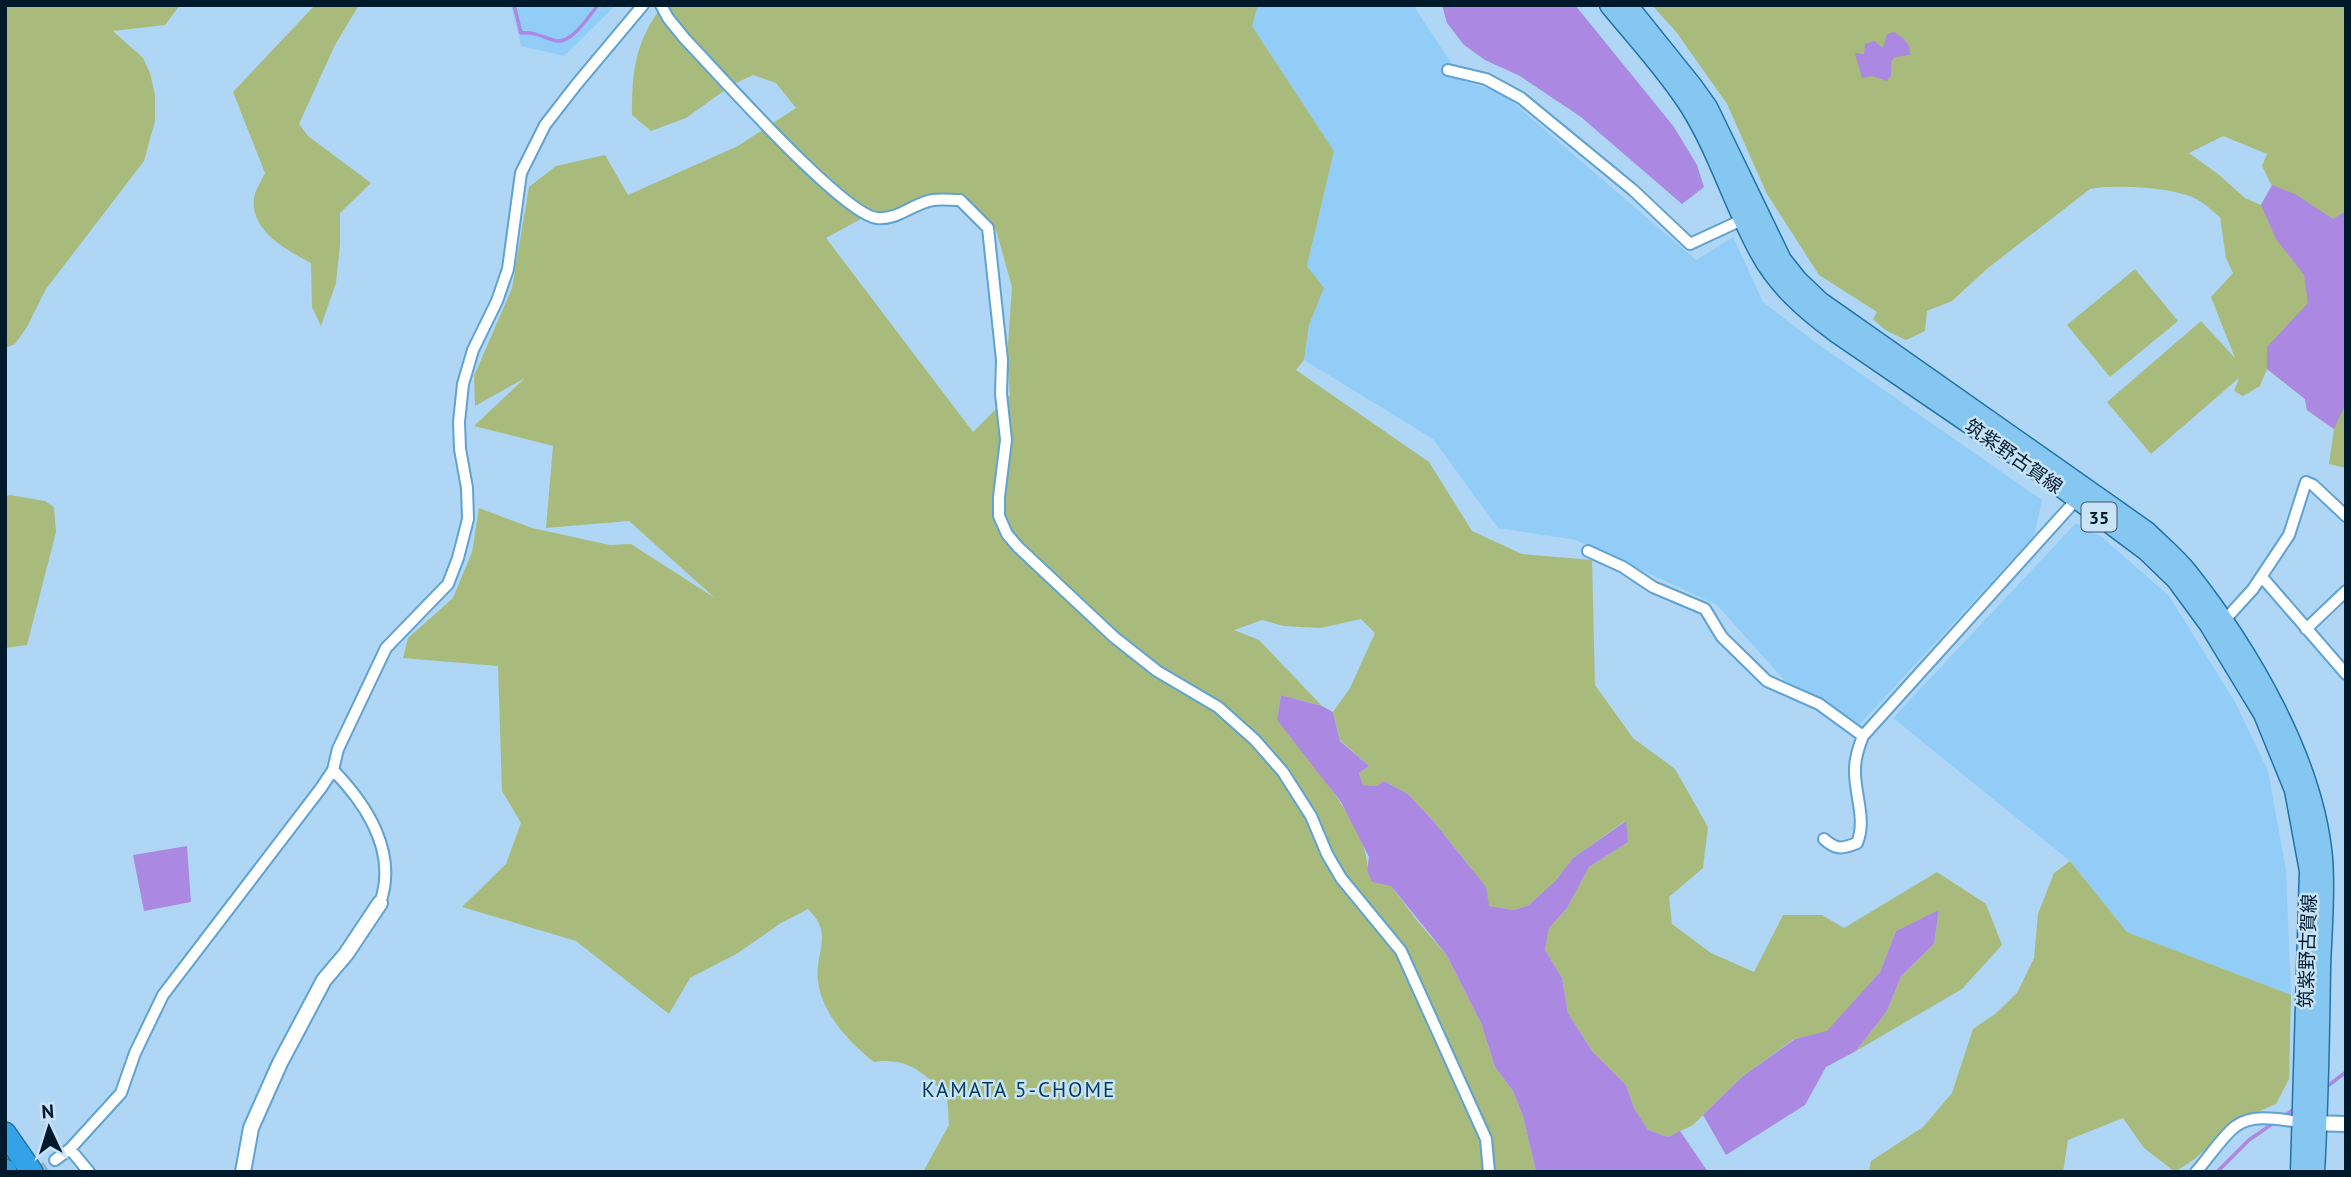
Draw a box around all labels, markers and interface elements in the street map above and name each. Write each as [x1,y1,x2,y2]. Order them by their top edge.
street label: 筑紫野古賀線 [1960,413,2068,499]
road number: 35 [2082,503,2116,532]
street label: 筑紫野古賀線 [2293,894,2321,1008]
district label: KAMATA 5-CHOME [922,1076,1116,1103]
north arrow [14,1093,84,1163]
text: N [41,1099,55,1123]

